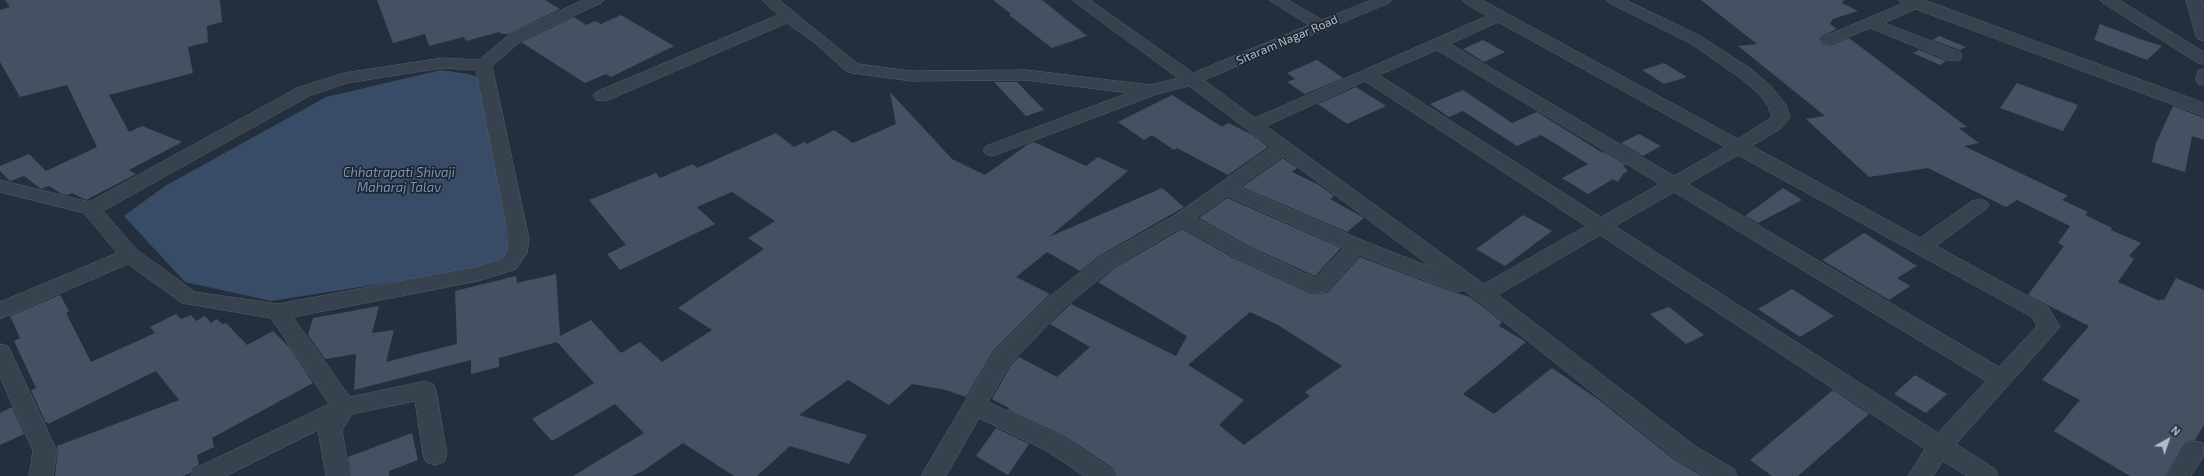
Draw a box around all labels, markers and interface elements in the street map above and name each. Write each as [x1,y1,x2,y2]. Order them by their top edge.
street label: Sitaram Nagar Road [1234,12,1340,68]
water label: Chhatrapati Shivaji Maharaj Talav [343,165,455,196]
north arrow [2148,420,2188,460]
text: N [2169,423,2183,438]

